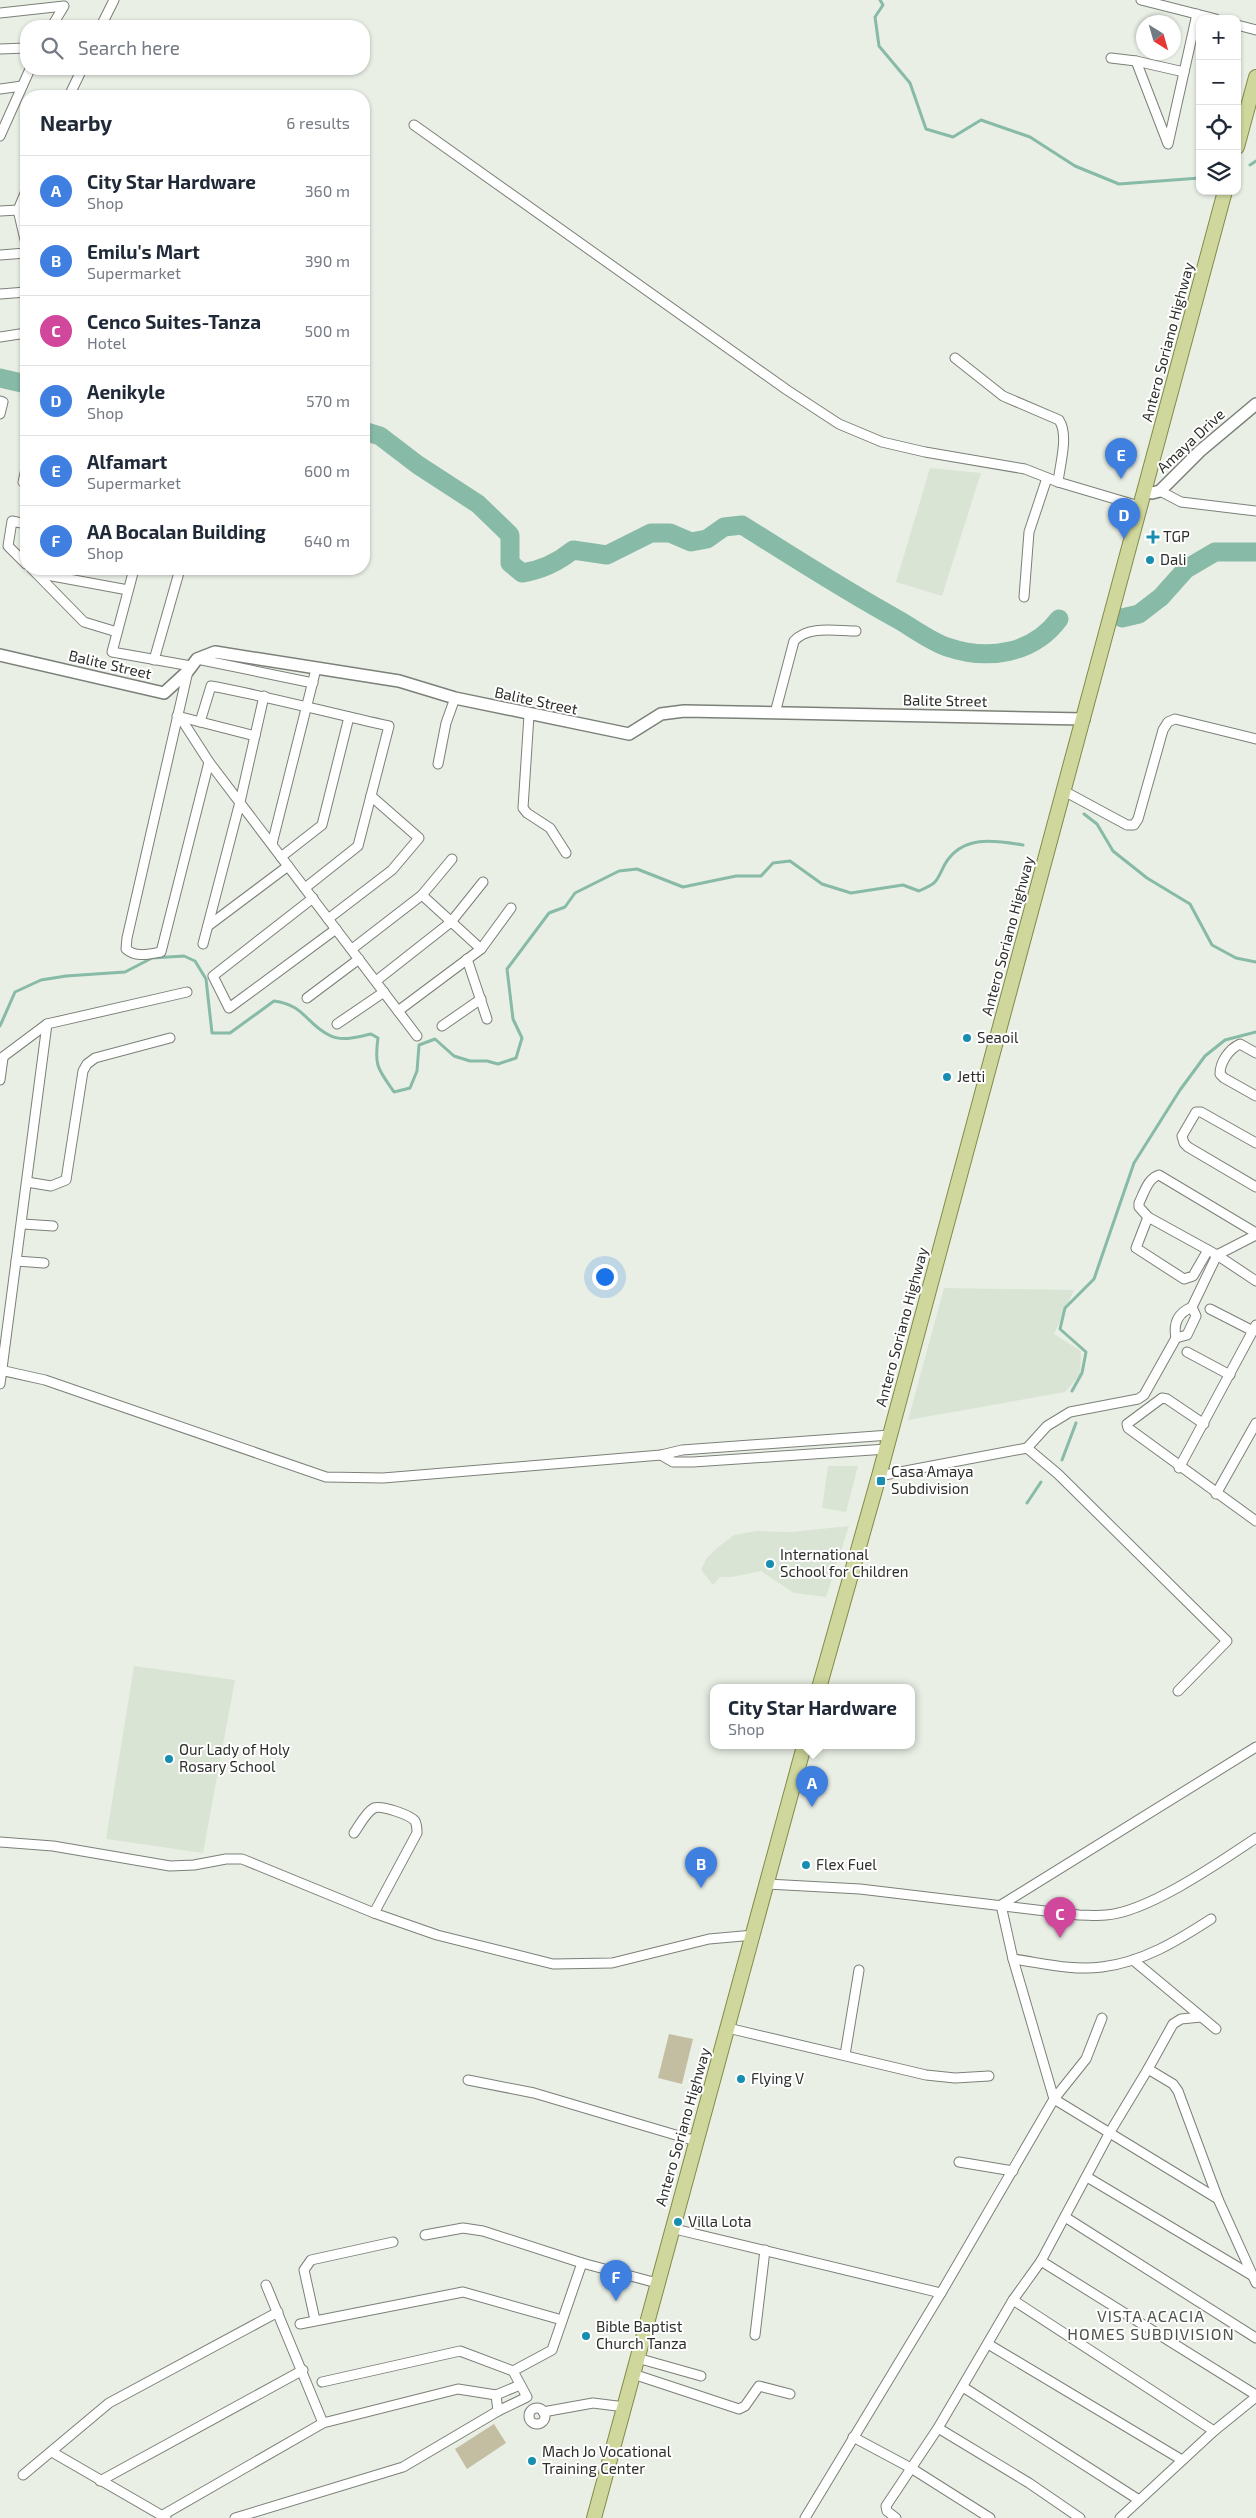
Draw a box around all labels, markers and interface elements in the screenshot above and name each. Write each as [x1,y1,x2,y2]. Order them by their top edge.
north arrow [1136,15,1181,60]
map controls [1196,15,1241,195]
button: + [1196,15,1241,60]
search box [20,20,370,75]
icon: search [38,34,66,62]
text: Search here [78,36,180,59]
button: − [1196,60,1241,105]
button: locate [1196,105,1241,150]
text: Nearby [40,110,112,135]
text: 6 results [286,113,350,132]
button: layers [1196,150,1241,195]
text: City Star Hardware [87,170,256,193]
text: A [51,181,61,200]
text: 360 m [305,181,350,200]
text: Shop [87,193,124,212]
text: Emilu's Mart [87,240,200,263]
text: B [51,251,61,270]
text: 390 m [305,251,350,270]
street label: Antero Soriano Highway [1137,260,1197,423]
text: Supermarket [87,263,181,282]
text: Cenco Suites-Tanza [87,310,261,333]
text: C [51,321,61,340]
text: 500 m [305,321,350,340]
text: Hotel [87,333,126,352]
text: Aenikyle [87,380,165,403]
text: D [51,391,61,410]
text: 570 m [306,391,350,410]
text: Shop [87,403,124,422]
street label: Amaya Drive [1153,404,1228,476]
pin: E [1105,438,1137,479]
text: Alfamart [87,450,167,473]
text: E [51,461,61,480]
text: 600 m [304,461,350,480]
text: Supermarket [87,473,181,492]
pin: D [1108,498,1140,539]
text: AA Bocalan Building [87,520,266,543]
place label: TGP [1163,527,1190,545]
text: F [52,531,60,550]
text: 640 m [304,531,350,550]
marker: TGP [1147,531,1159,543]
text: Shop [87,543,124,562]
place label: Dali [1160,550,1186,568]
marker: Dali [1144,554,1156,566]
street label: Balite Street [67,646,154,682]
street label: Balite Street [493,682,580,718]
street label: Balite Street [903,690,988,710]
street label: Antero Soriano Highway [977,854,1037,1017]
place label: Seaoil [977,1028,1019,1046]
marker: Seaoil [961,1032,973,1044]
place label: Jetti [957,1067,985,1085]
marker: Jetti [941,1071,953,1083]
street label: Antero Soriano Highway [871,1245,931,1408]
your location [592,1264,618,1290]
place label: Casa Amaya Subdivision [891,1462,973,1497]
marker: Casa Amaya Subdivision [875,1475,887,1487]
place label: International School for Children [780,1545,908,1580]
marker: International School for Children [764,1558,776,1570]
popup [710,1684,915,1749]
text: City Star Hardware [728,1696,897,1719]
text: Shop [728,1719,765,1738]
place label: Our Lady of Holy Rosary School [179,1740,290,1775]
marker: Our Lady of Holy Rosary School [163,1753,175,1765]
pin: A [796,1766,828,1807]
pin: B [685,1847,717,1888]
place label: Flex Fuel [816,1855,877,1873]
marker: Flex Fuel [800,1859,812,1871]
pin: C [1044,1897,1076,1938]
street label: Antero Soriano Highway [651,2045,713,2208]
place label: Flying V [751,2069,804,2087]
marker: Flying V [735,2073,747,2085]
place label: Villa Lota [688,2212,751,2230]
marker: Villa Lota [672,2216,684,2228]
pin: F [600,2260,632,2301]
district label: VISTA ACACIA HOMES SUBDIVISION [1067,2306,1235,2343]
place label: Bible Baptist Church Tanza [596,2317,687,2352]
marker: Bible Baptist Church Tanza [580,2330,592,2342]
place label: Mach Jo Vocational Training Center [542,2442,672,2477]
marker: Mach Jo Vocational Training Center [526,2455,538,2467]

